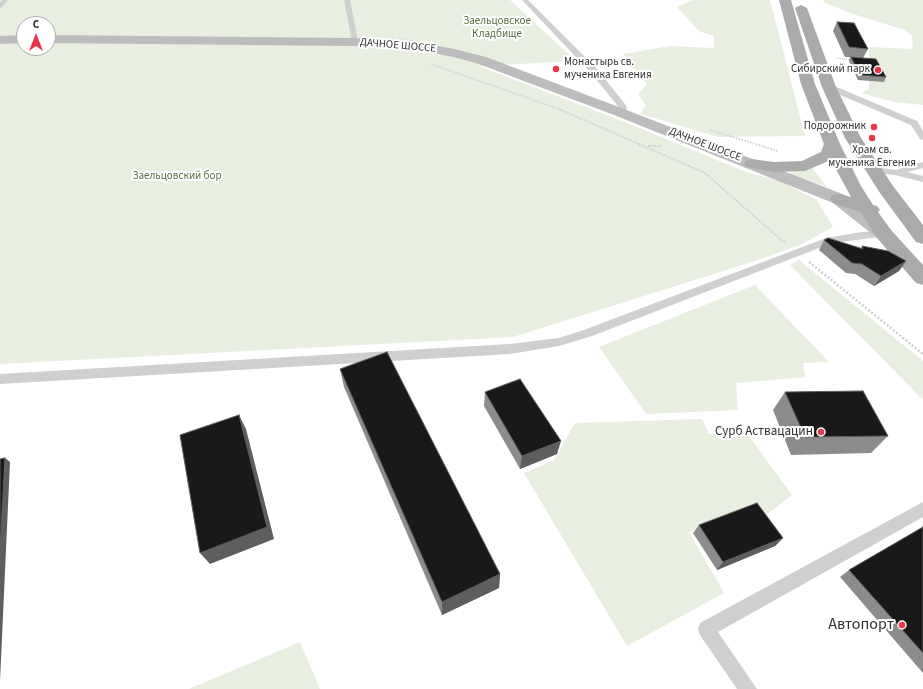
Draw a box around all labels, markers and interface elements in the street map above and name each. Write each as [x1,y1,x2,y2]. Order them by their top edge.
park label: Заельцовское Кладбище [463,15,531,41]
north arrow [16,16,56,56]
text: С [33,17,39,32]
street label: ДАЧНОЕ ШОССЕ [359,36,437,56]
place label: Монастырь св. мученика Евгения [564,56,652,82]
place label: Сибирский парк [791,63,870,77]
marker: Монастырь св. мученика Евгения [551,64,561,74]
marker: Сибирский парк [873,65,883,75]
place label: Подорожник [804,120,866,134]
marker: Подорожник [869,122,879,132]
street label: ДАЧНОЕ ШОССЕ [667,125,743,165]
marker: Храм св. мученика Евгения [867,133,877,143]
place label: Храм св. мученика Евгения [828,144,916,170]
park label: Заельцовский бор [132,170,222,184]
place label: Сурб Аствацацин [715,424,813,440]
marker: Сурб Аствацацин [816,427,826,437]
place label: Автопорт [828,615,894,635]
marker: Автопорт [897,620,907,630]

